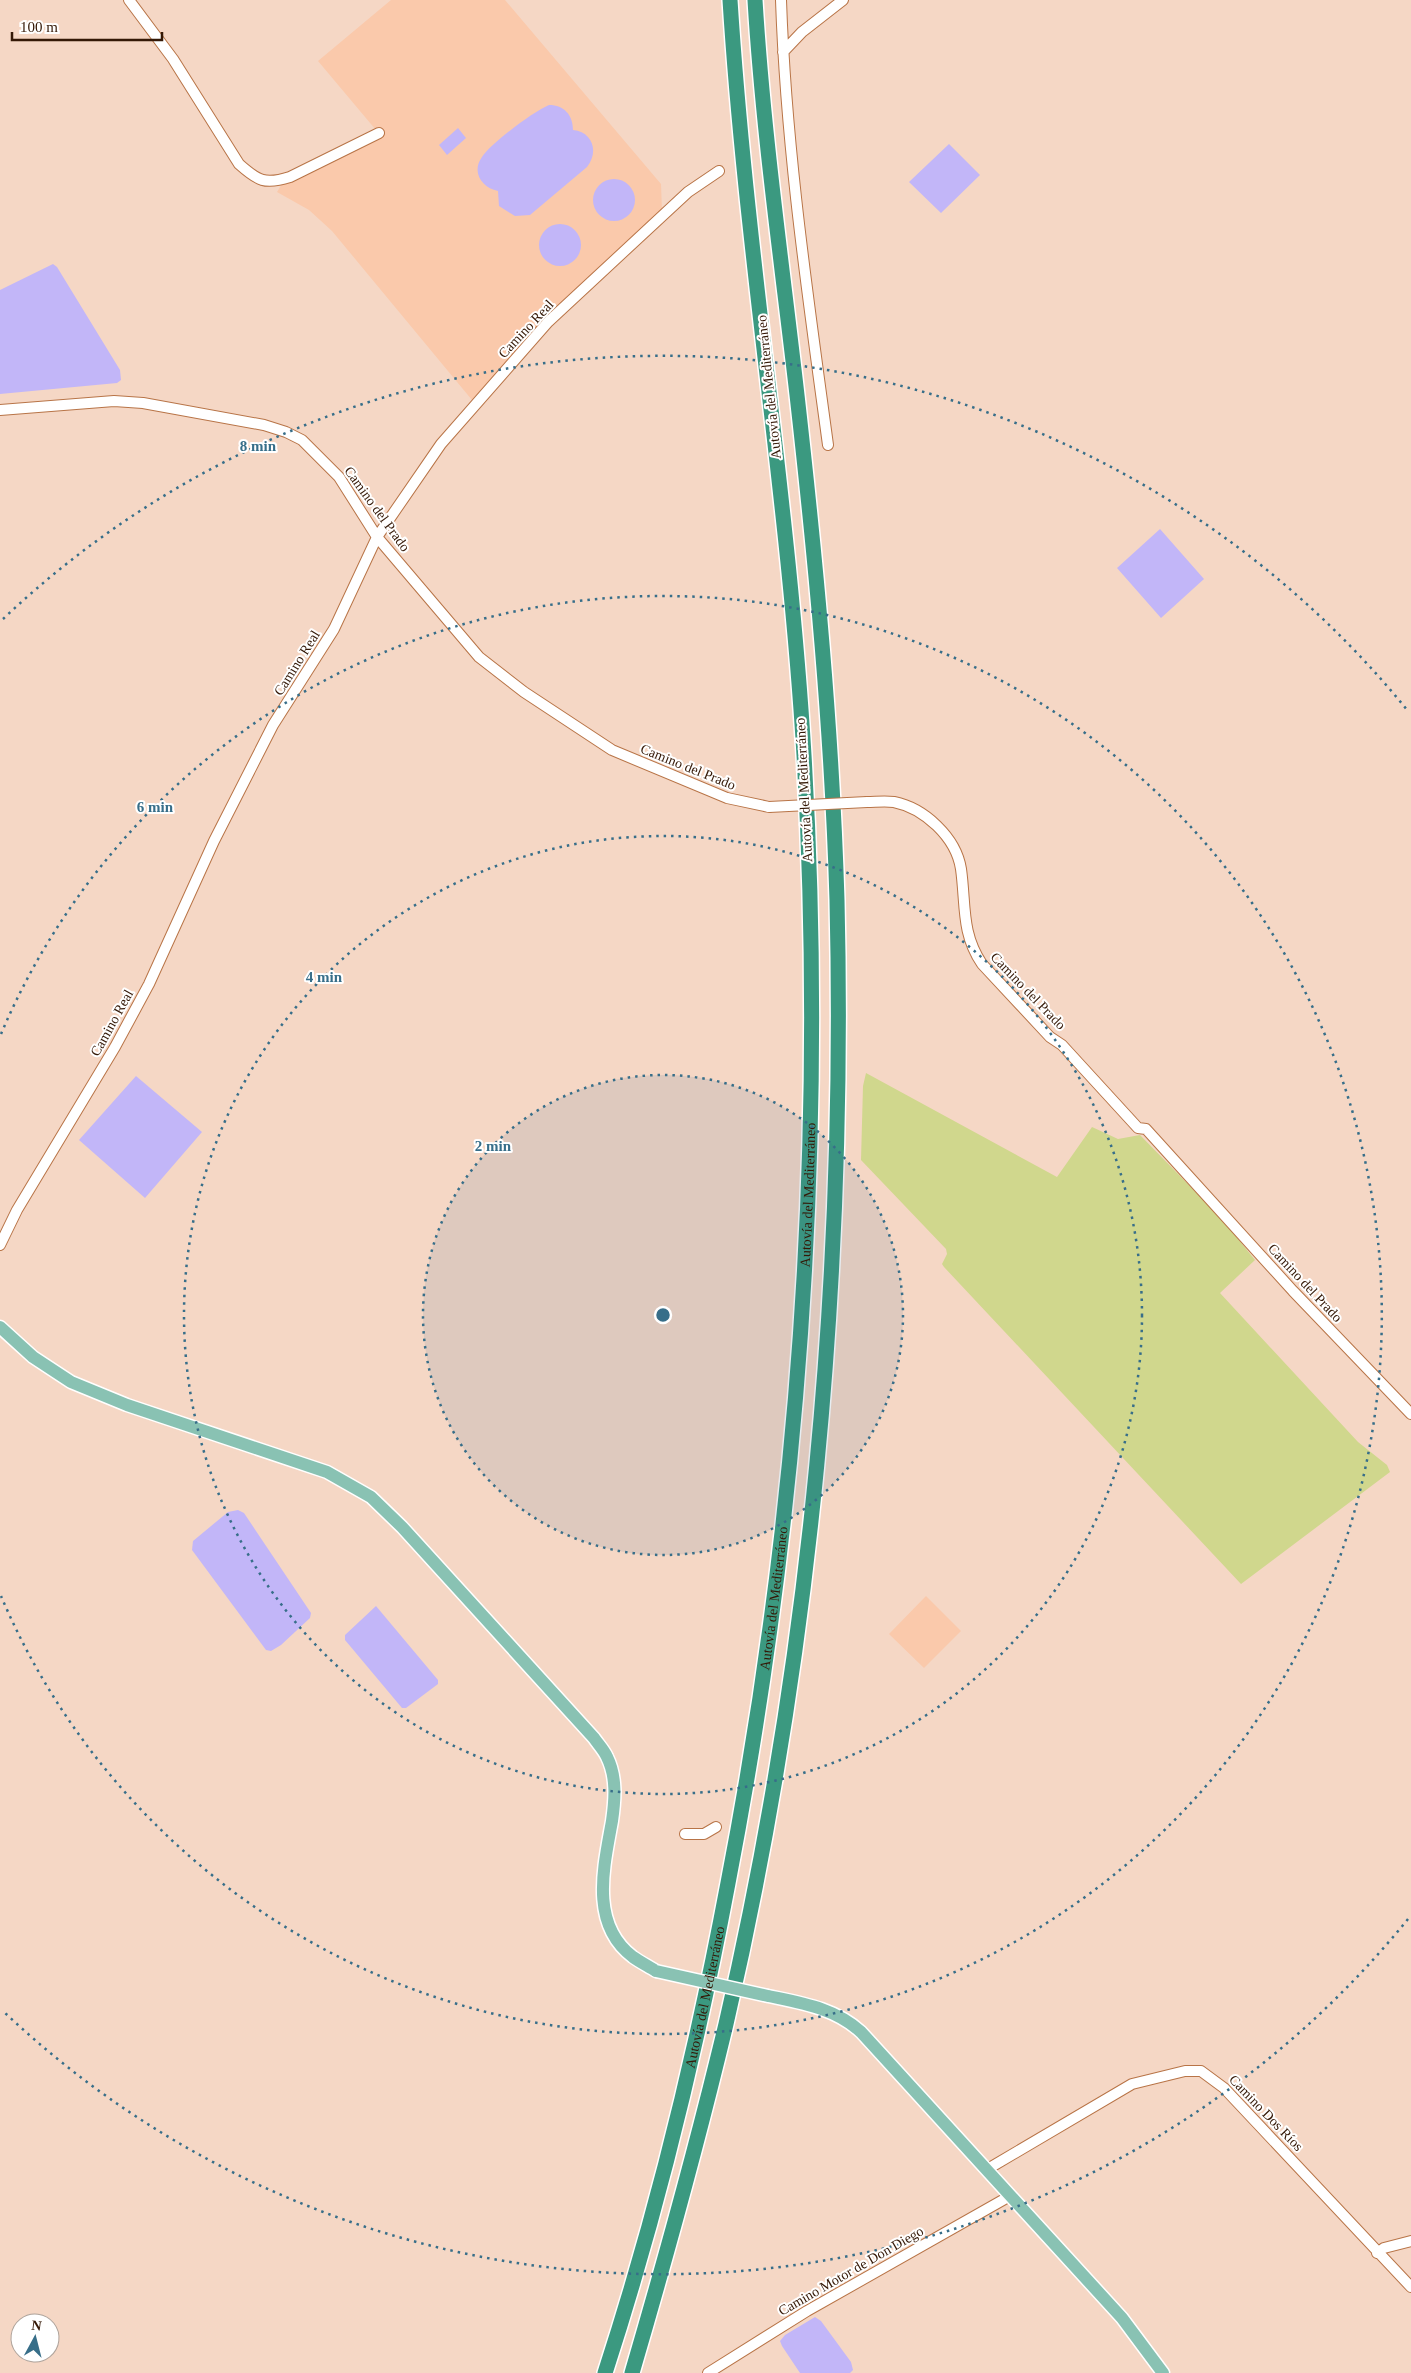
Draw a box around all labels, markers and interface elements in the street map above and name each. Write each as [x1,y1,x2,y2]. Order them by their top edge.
scale bar [12,10,162,42]
text: 100 m [20,19,58,35]
street label: Camino Real [495,297,557,361]
street label: Autovía del Mediterráneo [754,314,784,460]
text: 8 min [240,438,277,454]
street label: Camino del Prado [341,464,413,554]
street label: Camino Real [271,628,323,698]
street label: Autovía del Mediterráneo [793,717,815,863]
street label: Camino del Prado [638,741,738,793]
text: 6 min [137,799,174,815]
street label: Camino del Prado [987,949,1069,1033]
text: 4 min [306,969,343,985]
street label: Camino Real [88,987,136,1059]
street label: Autovía del Mediterráneo [797,1122,818,1268]
text: 2 min [475,1138,512,1154]
street label: Camino del Prado [1265,1241,1345,1325]
centre of rings [654,1306,672,1324]
street label: Autovía del Mediterráneo [757,1526,790,1671]
street label: Autovía del Mediterráneo [682,1925,727,2070]
street label: Camino Dos Ríos [1226,2072,1306,2154]
street label: Camino Motor de Don Diego [776,2223,926,2319]
north arrow [10,2313,60,2363]
text: N [31,2318,42,2334]

